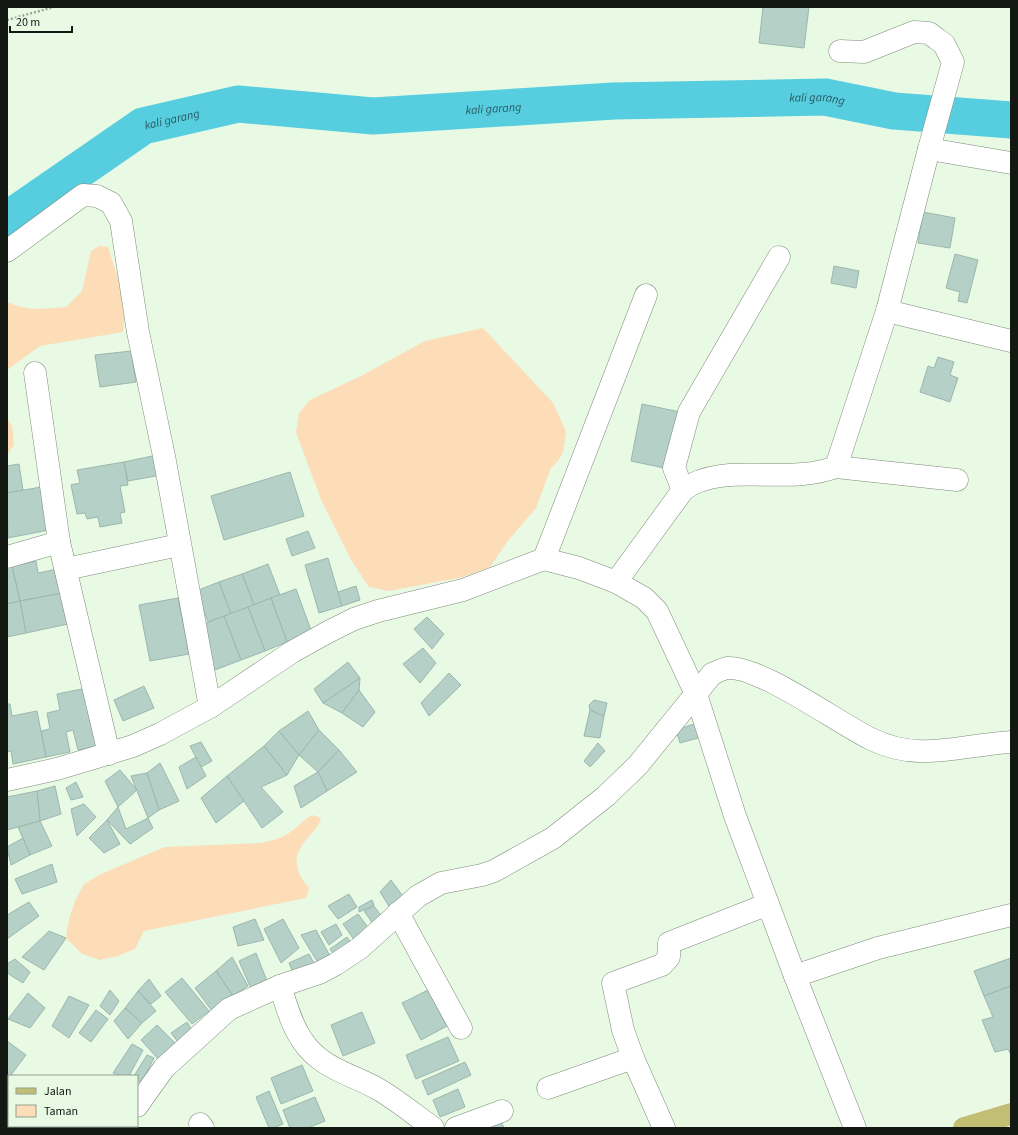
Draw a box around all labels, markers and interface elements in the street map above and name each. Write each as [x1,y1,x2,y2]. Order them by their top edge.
scale bar [10,8,72,34]
text: 20 m [16,14,40,31]
water label: kali garang [789,88,846,109]
water label: kali garang [465,98,522,119]
water label: kali garang [143,105,201,134]
legend [8,1075,138,1127]
text: Jalan [44,1083,71,1100]
text: Taman [44,1103,78,1120]

